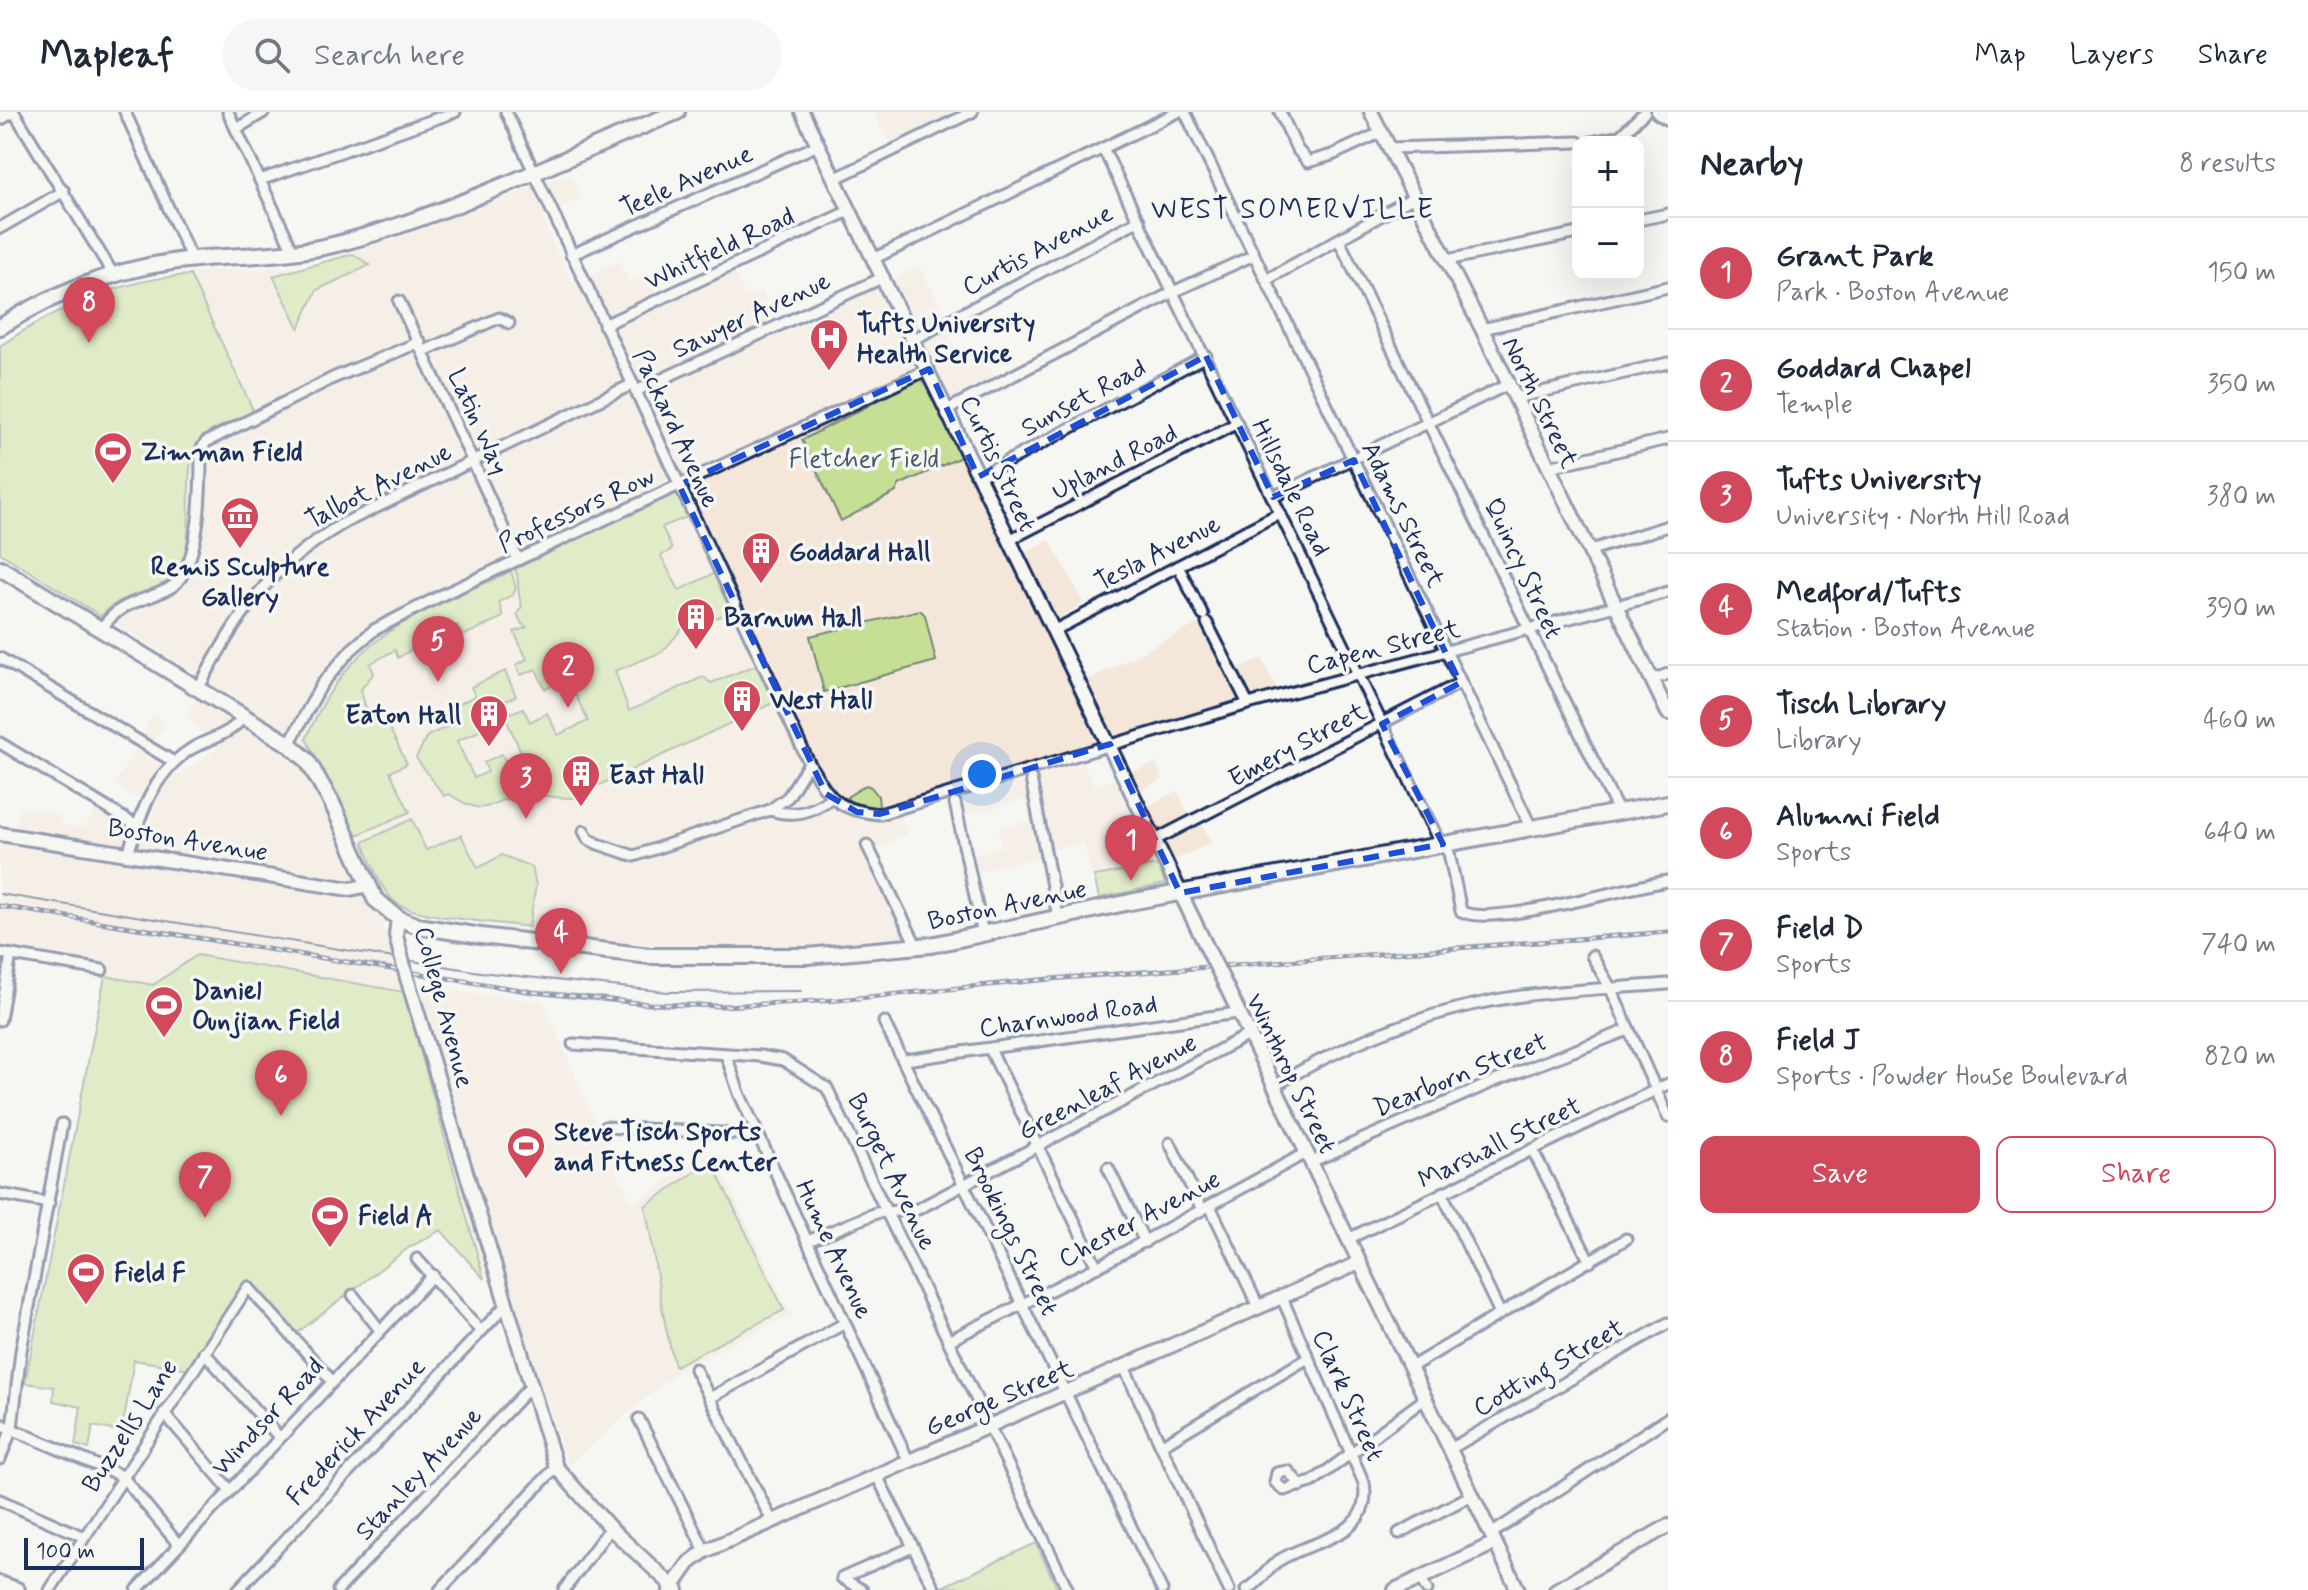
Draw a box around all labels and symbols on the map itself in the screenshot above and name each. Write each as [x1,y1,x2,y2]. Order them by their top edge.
street label: Teele Avenue [615,137,759,226]
district label: WEST SOMERVILLE [1151,192,1435,229]
street label: Curtis Avenue [957,197,1119,305]
street label: Whitfield Road [639,200,800,299]
street label: Sawyer Avenue [667,264,836,367]
pin: 8 [63,277,115,343]
place label: Tufts University Health Service [857,308,1035,372]
hospital icon: Tufts University Health Service [808,317,850,372]
street label: North Street [1493,332,1586,474]
street label: Packard Avenue [624,344,727,514]
street label: Sunset Road [1015,352,1152,446]
street label: Latin Way [439,363,516,480]
street label: Curtis Street [951,390,1044,538]
street label: Hillsdale Road [1242,414,1338,562]
street label: Upland Road [1046,416,1184,509]
sports icon: Zimman Field [92,430,134,485]
street label: Talbot Avenue [300,435,458,538]
place label: Zimman Field [141,436,303,470]
street label: Adams Street [1352,436,1452,593]
park label: Fletcher Field [789,443,939,477]
street label: Professors Row [493,460,661,562]
street label: Quincy Street [1475,493,1570,645]
museum icon: Remis Sculpture Gallery [219,495,261,550]
street label: Tesla Avenue [1089,508,1227,600]
building icon: Goddard Hall [740,530,782,585]
place label: Goddard Hall [789,536,930,570]
place label: Remis Sculpture Gallery [151,551,330,615]
building icon: Barnum Hall [675,596,717,651]
place label: Barnum Hall [724,602,862,636]
street label: Capen Street [1303,612,1464,683]
pin: 5 [412,616,464,682]
pin: 2 [542,642,594,708]
building icon: West Hall [721,678,763,733]
place label: West Hall [769,684,872,718]
building icon: Eaton Hall [468,693,510,748]
street label: Emery Street [1223,695,1373,796]
place label: Eaton Hall [345,699,461,733]
pin: 3 [500,753,552,819]
building icon: East Hall [560,753,602,808]
your location [962,754,1002,794]
place label: East Hall [609,759,704,793]
street label: Boston Avenue [105,812,270,870]
pin: 1 [1105,815,1157,881]
street label: Boston Avenue [925,873,1090,939]
pin: 4 [535,908,587,974]
street label: College Avenue [405,923,481,1092]
place label: Daniel Ounjian Field [192,975,340,1039]
sports icon: Daniel Ounjian Field [143,984,185,1039]
street label: Charnwood Road [977,988,1159,1046]
street label: Winthrop Street [1237,988,1344,1160]
street label: Greenleaf Avenue [1013,1026,1203,1149]
street label: Dearborn Street [1369,1026,1553,1126]
pin: 6 [255,1050,307,1116]
street label: Burget Avenue [837,1088,944,1257]
street label: Marshall Street [1413,1090,1587,1198]
place label: Steve Tisch Sports and Fitness Center [554,1116,778,1180]
sports icon: Steve Tisch Sports and Fitness Center [505,1125,547,1180]
street label: Brookings Street [953,1142,1066,1323]
pin: 7 [179,1152,231,1218]
street label: Chester Avenue [1053,1163,1227,1277]
street label: Hume Avenue [786,1175,880,1325]
sports icon: Field A [309,1194,351,1249]
place label: Field A [358,1200,433,1234]
sports icon: Field F [65,1251,107,1306]
place label: Field F [114,1257,186,1291]
street label: Cotting Street [1468,1312,1632,1428]
street label: Clark Street [1303,1325,1391,1467]
street label: Windsor Road [205,1351,332,1484]
street label: Frederick Avenue [279,1351,434,1514]
street label: George Street [920,1352,1080,1447]
street label: Buzzells Lane [75,1353,187,1499]
street label: Stanley Avenue [349,1400,490,1549]
scale bar [24,1534,144,1570]

